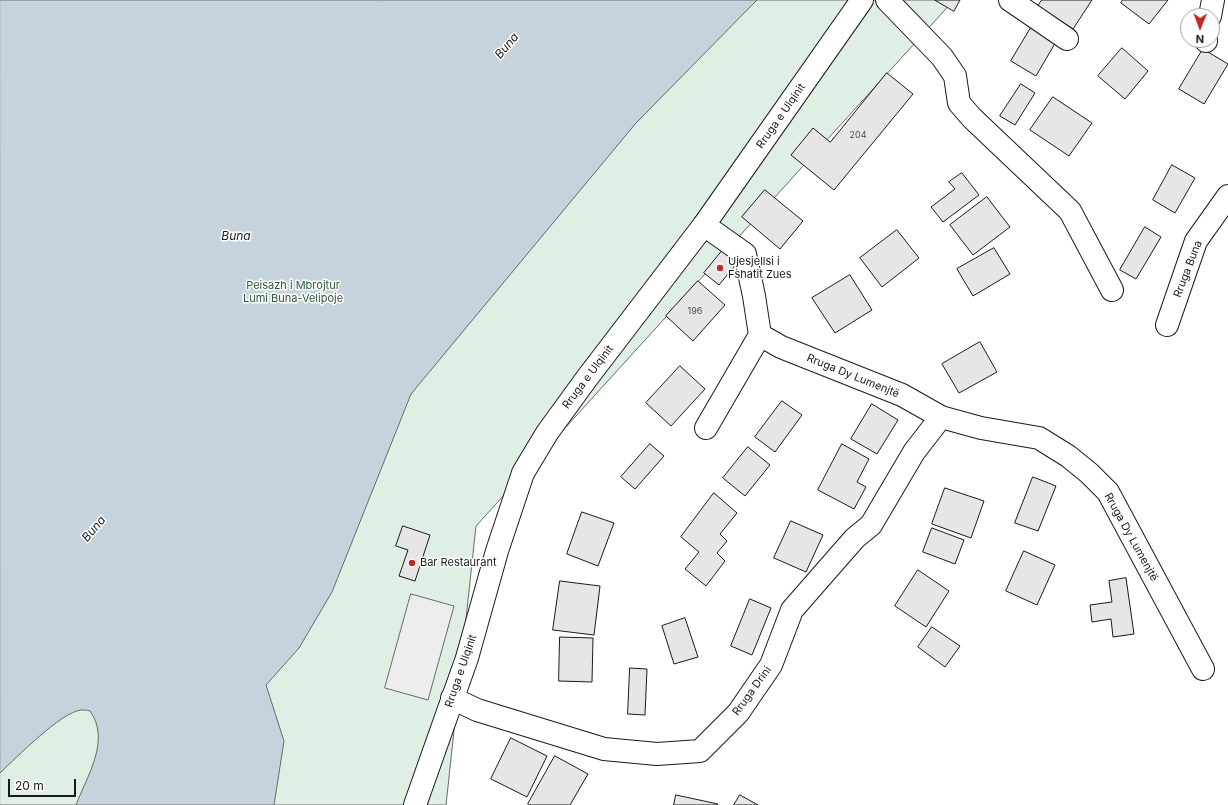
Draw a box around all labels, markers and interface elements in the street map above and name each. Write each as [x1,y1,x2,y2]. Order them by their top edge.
north arrow [1180,8,1220,48]
water label: Buna [492,30,522,62]
text: N [1195,32,1204,46]
street label: Rruga e Ulqinit [754,81,808,151]
house number: 204 [850,130,866,140]
water label: Buna [221,229,251,243]
street label: Rruga Buna [1171,239,1205,299]
place label: Ujesjellsi i Fshatit Zues [728,255,792,281]
marker: Ujesjellsi i Fshatit Zues [715,263,725,273]
park label: Peisazh i Mbrojtur Lumi Buna-Velipoje [243,279,343,305]
house number: 196 [688,306,702,316]
street label: Rruga e Ulqinit [560,343,616,411]
street label: Rruga Dy Lumenjtë [805,351,901,401]
street label: Rruga Dy Lumenjtë [1101,491,1161,583]
water label: Buna [79,513,109,545]
place label: Bar Restaurant [420,556,496,570]
marker: Bar Restaurant [407,558,417,568]
street label: Rruga e Ulqinit [442,633,480,709]
street label: Rruga Drini [730,664,774,718]
scale bar [10,771,78,797]
text: 20 m [15,778,44,793]

